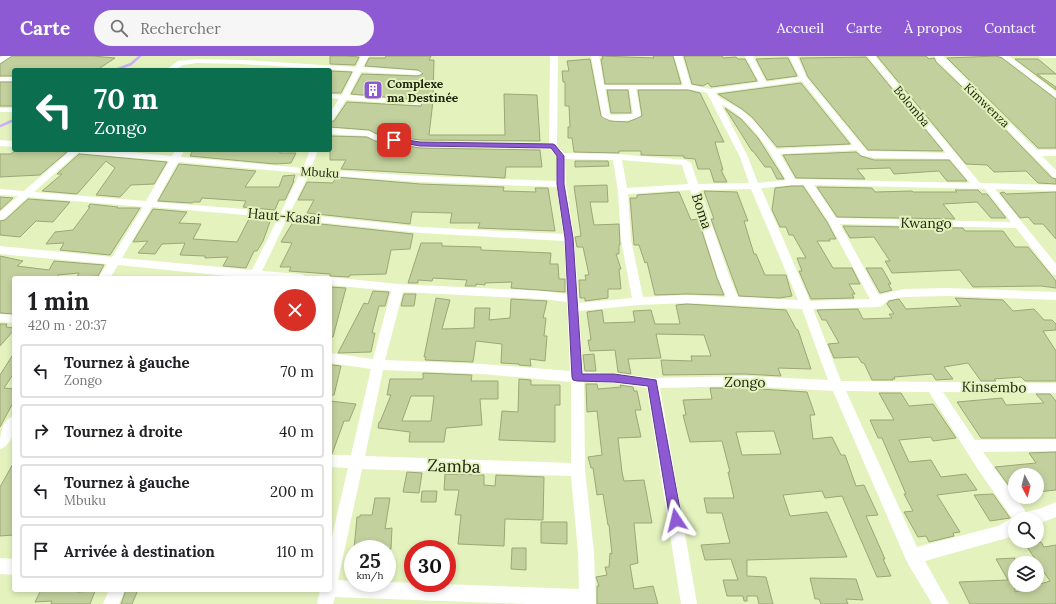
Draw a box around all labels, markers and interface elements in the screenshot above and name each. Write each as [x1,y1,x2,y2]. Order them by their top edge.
search box [94,10,374,46]
text: Carte [20,16,70,40]
icon: search [108,17,130,39]
text: Rechercher [140,19,221,38]
text: Accueil [777,19,824,37]
text: Carte [846,19,882,37]
text: À propos [904,19,962,37]
text: Contact [984,19,1036,37]
place label: Complexe ma Destinée [387,76,459,105]
building icon: Complexe ma Destinée [362,79,384,101]
street label: Kimwenza [961,80,1013,130]
text: 70 m [94,81,158,117]
street label: Bolomba [891,83,933,129]
icon: left [28,84,80,136]
text: Zongo [94,116,147,139]
pin [377,123,411,157]
icon: arrive [383,129,405,151]
street label: Mbuku [300,163,340,181]
street label: Boma [688,191,716,231]
street label: Haut-Kasai [247,204,321,228]
street label: Kwango [900,214,952,232]
text: 1 min [28,286,89,317]
button: close [274,289,316,331]
text: 420 m · 20:37 [28,317,106,334]
text: Tournez à gauche [64,353,190,372]
icon: left [30,360,52,382]
text: 70 m [280,362,314,381]
text: Zongo [64,372,102,389]
street label: Zongo [724,373,766,391]
street label: Kinsembo [961,377,1027,397]
icon: right [30,420,52,442]
text: Tournez à droite [64,422,183,441]
text: 40 m [279,422,314,441]
street label: Zamba [427,454,481,478]
north arrow [1008,468,1044,504]
map controls [1008,468,1044,592]
text: Tournez à gauche [64,473,190,492]
icon: left [30,480,52,502]
text: 200 m [270,482,314,501]
text: Mbuku [64,492,106,509]
position arrow [655,499,697,541]
button: search [1008,512,1044,548]
icon: arrive [30,540,52,562]
speed limit sign: 30 [404,540,456,592]
text: Arrivée à destination [64,542,215,561]
text: 110 m [276,542,314,561]
text: 25 [359,548,381,573]
button: layers [1008,556,1044,592]
text: km/h [356,569,384,582]

